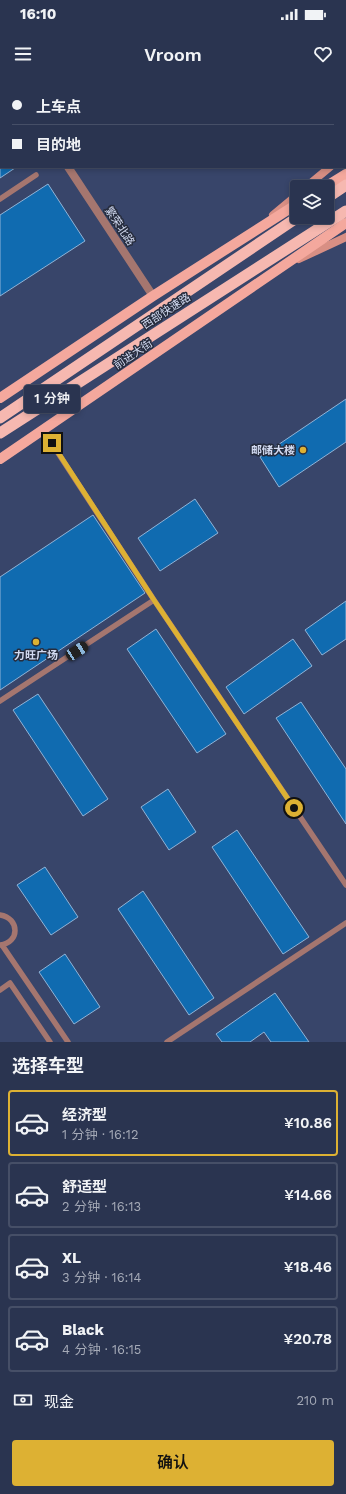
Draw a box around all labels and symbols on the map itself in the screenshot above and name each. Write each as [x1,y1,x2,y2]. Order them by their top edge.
street label: 繁荣北路 [102,204,137,248]
street label: 西部快速路 [140,291,193,332]
street label: 前进大街 [111,337,155,372]
callout: 1 分钟 [24,385,80,413]
route end [43,434,61,452]
place label: 邮储大楼 [251,444,295,457]
marker: 邮储大楼 [298,445,308,455]
marker: 力旺广场 [31,637,41,647]
car [64,639,90,663]
place label: 力旺广场 [14,649,58,662]
route start [285,799,303,817]

